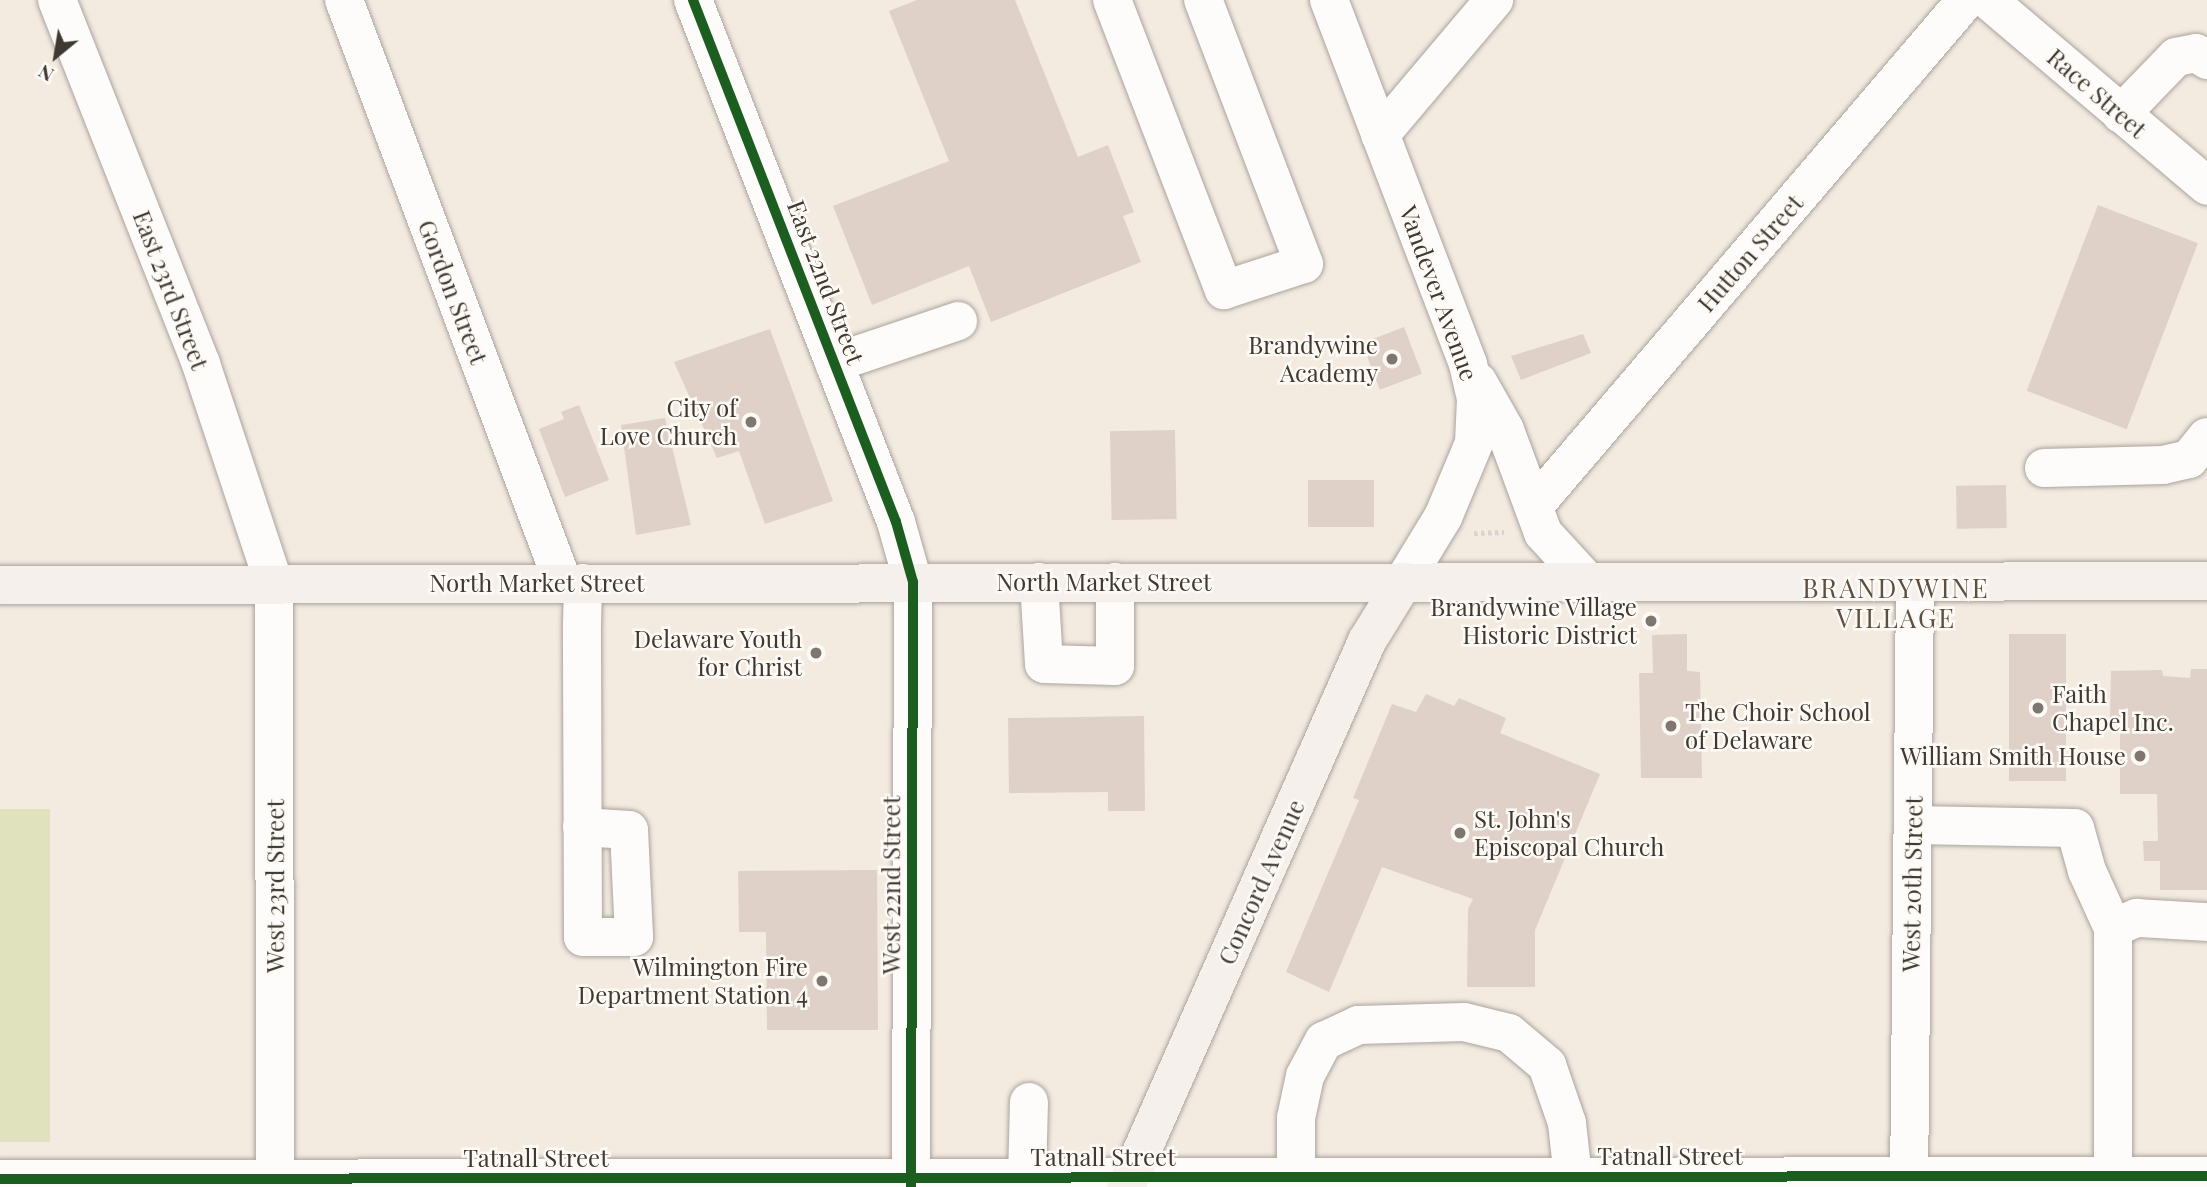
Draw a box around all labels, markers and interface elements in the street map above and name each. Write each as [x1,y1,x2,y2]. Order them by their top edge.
north arrow [21,21,91,91]
street label: Race Street [2042,42,2152,144]
text: N [33,59,58,89]
street label: Hutton Street [1691,189,1809,317]
street label: East 22nd Street [781,196,871,368]
street label: Vandever Avenue [1394,201,1484,385]
street label: East 23rd Street [127,206,215,374]
street label: Gordon Street [412,216,494,368]
place label: Brandywine Academy [1248,331,1378,387]
marker: Brandywine Academy [1384,351,1400,367]
place label: City of Love Church [600,394,737,450]
marker: City of Love Church [743,414,759,430]
street label: North Market Street [996,568,1212,596]
street label: North Market Street [429,569,645,597]
district label: BRANDYWINE VILLAGE [1804,572,1988,634]
place label: Brandywine Village Historic District [1429,593,1637,649]
marker: Brandywine Village Historic District [1643,613,1659,629]
place label: Delaware Youth for Christ [633,625,802,681]
marker: Delaware Youth for Christ [808,645,824,661]
place label: Faith Chapel Inc. [2052,680,2174,736]
place label: The Choir School of Delaware [1685,698,1871,754]
marker: Faith Chapel Inc. [2030,700,2046,716]
marker: The Choir School of Delaware [1663,718,1679,734]
place label: William Smith House [1900,742,2126,770]
marker: William Smith House [2132,748,2148,764]
street label: West 22nd Street [877,795,905,975]
street label: Concord Avenue [1212,795,1310,969]
street label: West 20th Street [1896,796,1928,972]
street label: West 23rd Street [261,799,289,973]
place label: St. John's Episcopal Church [1474,805,1664,861]
marker: St. John's Episcopal Church [1452,825,1468,841]
place label: Wilmington Fire Department Station 4 [577,953,808,1009]
marker: Wilmington Fire Department Station 4 [814,973,830,989]
street label: Tatnall Street [1597,1142,1743,1170]
street label: Tatnall Street [1030,1143,1176,1171]
street label: Tatnall Street [463,1144,609,1172]

